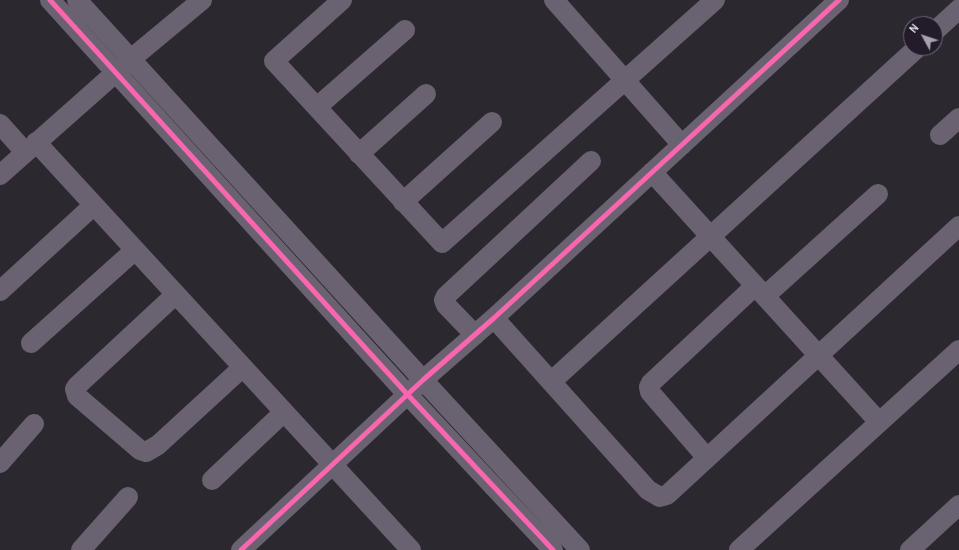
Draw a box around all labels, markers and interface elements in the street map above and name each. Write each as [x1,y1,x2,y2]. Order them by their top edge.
north arrow [903,16,943,56]
text: N [907,21,922,36]

